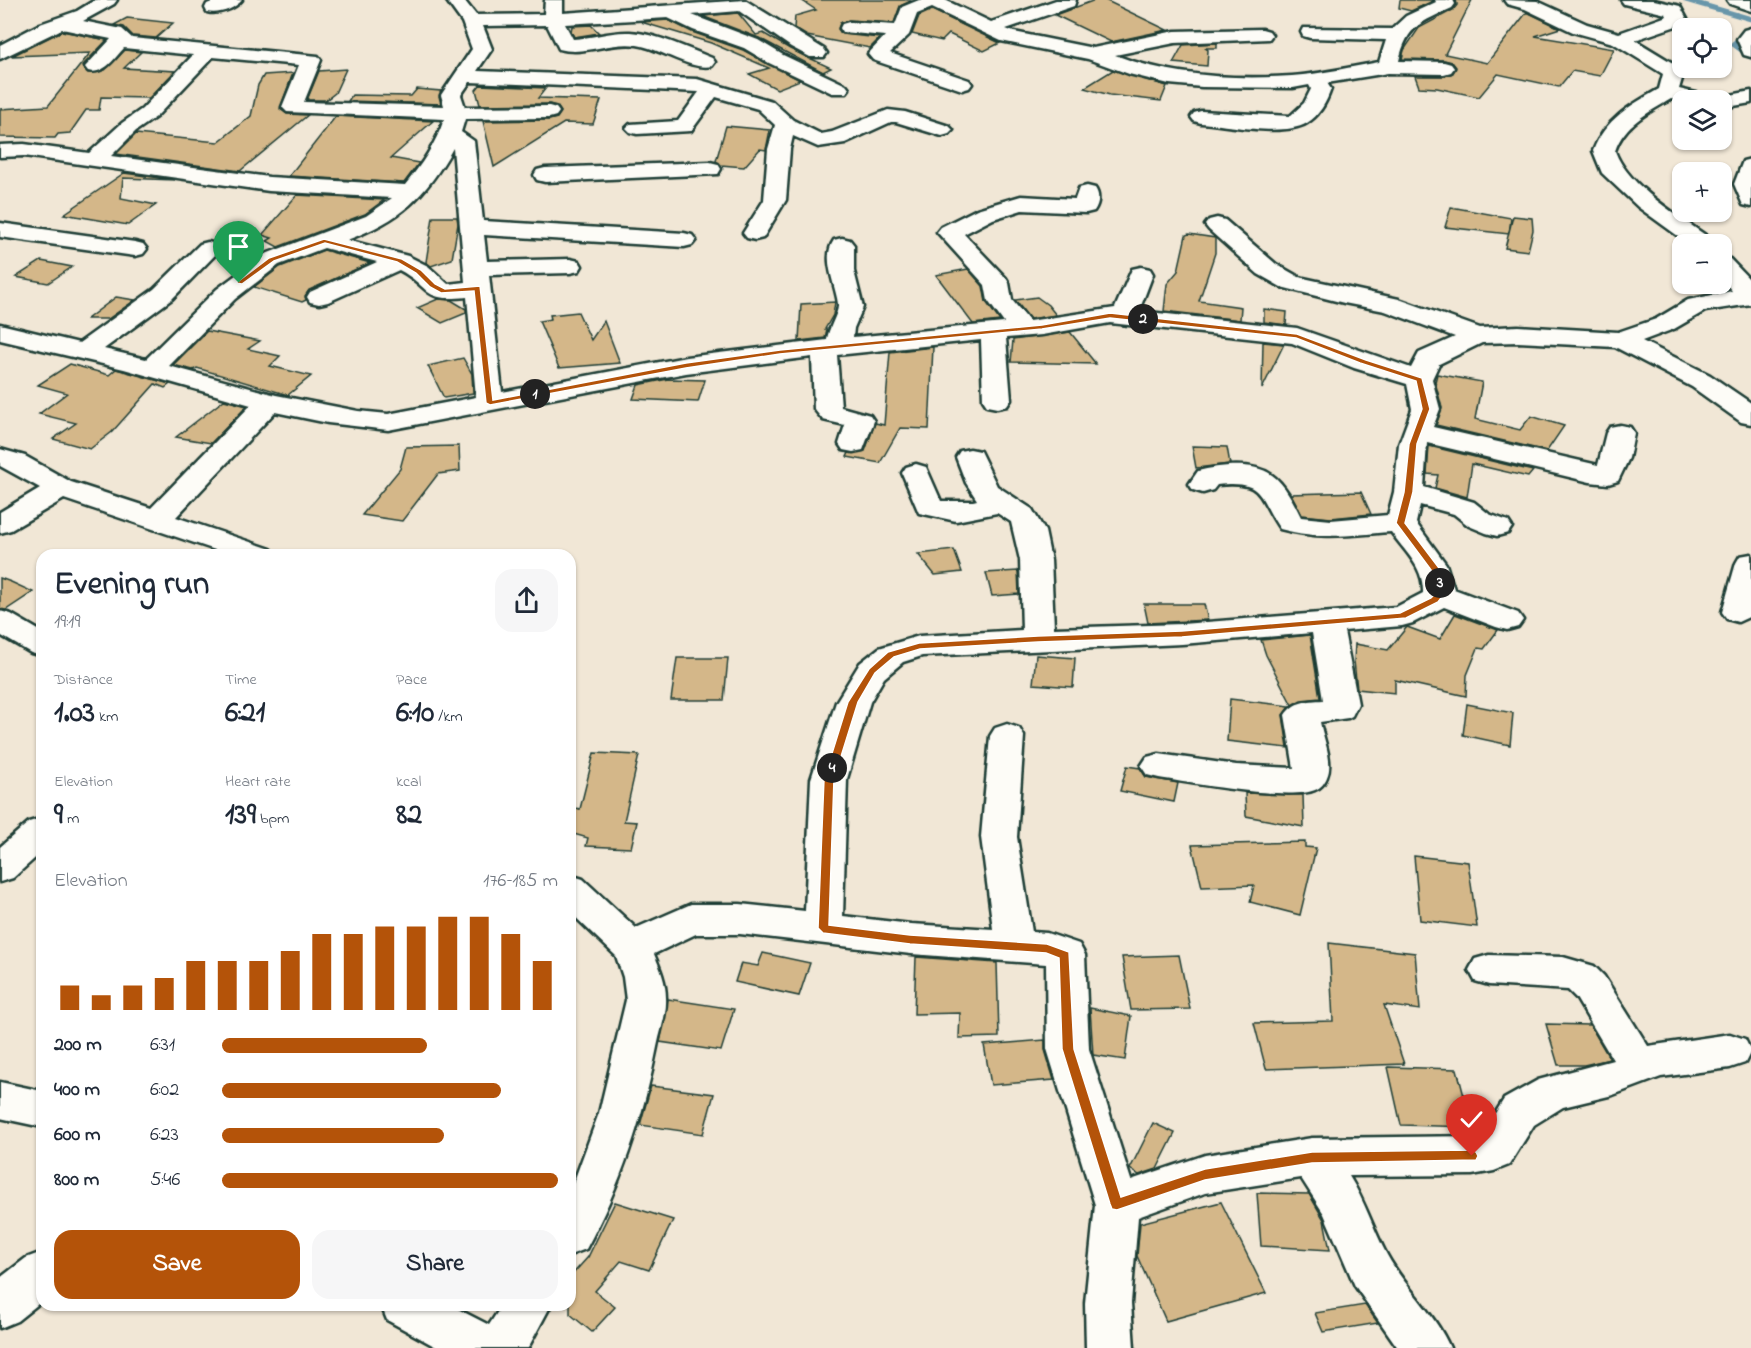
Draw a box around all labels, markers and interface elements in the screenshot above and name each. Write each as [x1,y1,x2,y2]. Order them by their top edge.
map controls [1672,18,1732,294]
button: locate [1672,18,1732,78]
button: layers [1672,90,1732,150]
button: + [1672,162,1732,222]
pin [213,221,264,283]
icon: arrive [222,230,255,263]
button: − [1672,234,1732,294]
pin: 2 [1128,304,1158,334]
text: 2 [1139,307,1147,331]
pin: 1 [520,379,550,409]
text: 1 [532,382,538,406]
text: Evening run [54,561,209,609]
pin: 3 [1425,568,1455,598]
button: share [495,569,558,632]
text: 3 [1437,571,1443,595]
text: 19:19 [54,608,80,637]
text: Distance [54,668,113,692]
text: Time [225,668,257,692]
text: Pace [396,668,427,692]
text: 1.03 [54,692,95,736]
text: 6:21 [225,692,265,736]
text: 6:10 [396,692,434,736]
text: km [95,705,118,729]
text: /km [434,705,463,729]
pin: 4 [817,753,847,783]
text: 4 [829,756,835,780]
text: Elevation [54,770,113,794]
text: Heart rate [225,770,291,794]
text: kcal [396,770,421,794]
text: 9 [54,794,63,838]
text: 139 [225,794,256,838]
text: 82 [396,794,422,838]
text: m [63,807,79,831]
text: bpm [256,807,290,831]
text: Elevation [54,867,128,896]
text: 176–185 m [483,867,558,896]
text: 200 m [54,1031,102,1060]
text: 6:31 [150,1031,175,1060]
text: 400 m [54,1076,100,1105]
text: 6:02 [150,1076,179,1105]
pin [1446,1094,1497,1156]
icon: check [1455,1103,1488,1136]
text: 600 m [54,1121,101,1150]
text: 6:23 [150,1121,179,1150]
text: 800 m [54,1166,99,1195]
text: 5:46 [150,1166,180,1195]
button: Save [54,1230,300,1299]
button: Share [312,1230,558,1299]

